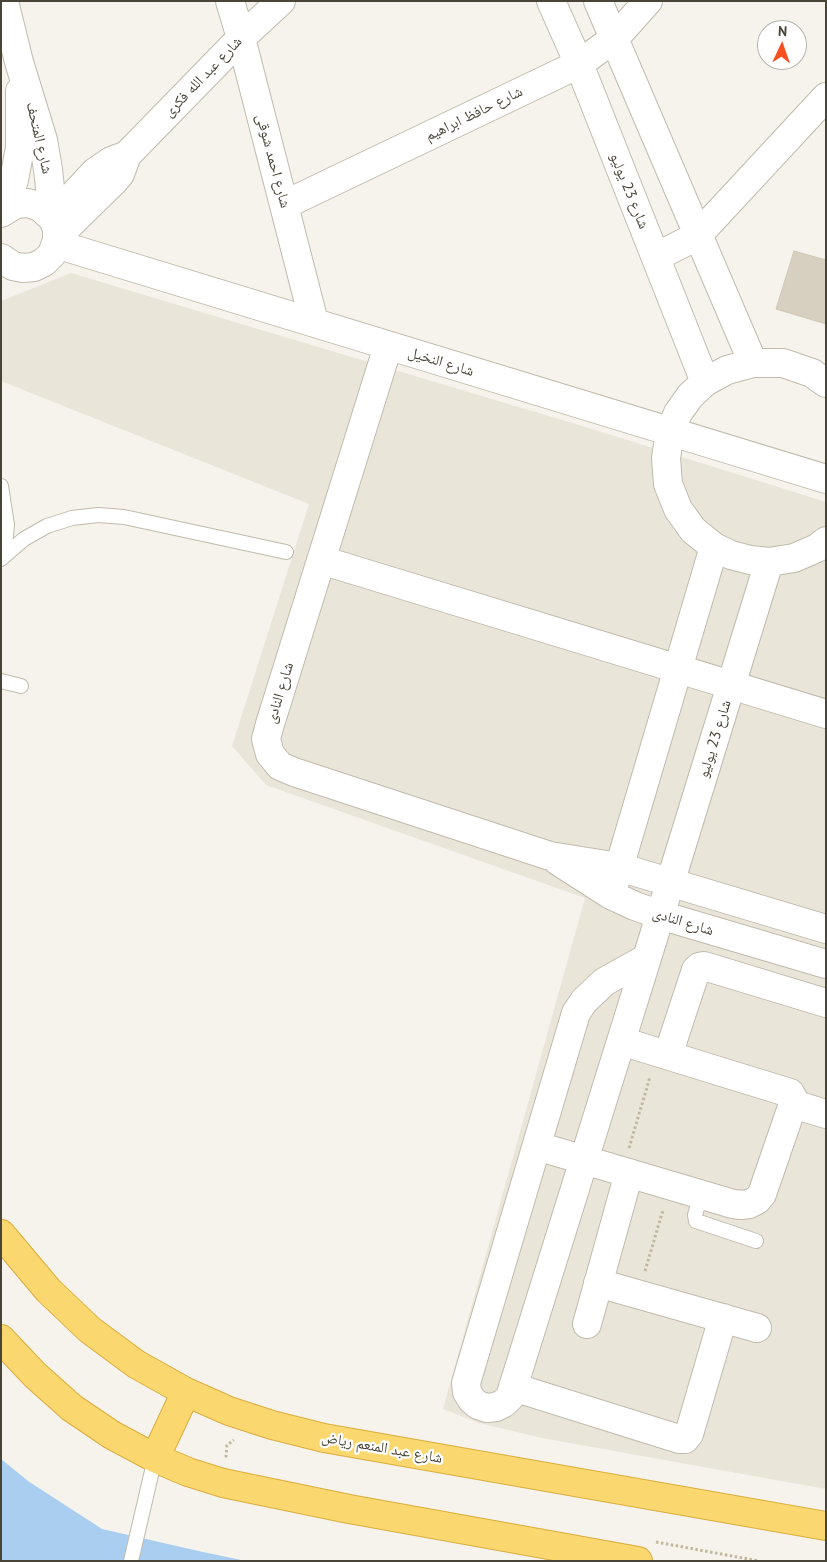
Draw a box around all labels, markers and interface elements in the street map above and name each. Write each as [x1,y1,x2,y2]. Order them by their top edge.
north arrow [757,20,807,70]
text: N [778,22,788,40]
street label: شارع عبد الله فكرى [160,33,246,121]
street label: شارع حافظ ابراهيم [422,83,526,145]
street label: شارع المتحف [22,100,56,176]
street label: شارع احمد شوقى [252,112,294,210]
street label: شارع 23 يوليو [606,150,652,232]
street label: شارع النخيل [406,343,476,381]
street label: شارع النادى [262,660,298,726]
street label: شارع 23 يوليو [695,698,735,780]
street label: شارع النادى [650,904,716,940]
street label: شارع عبد المنعم رياض [320,1429,444,1467]

